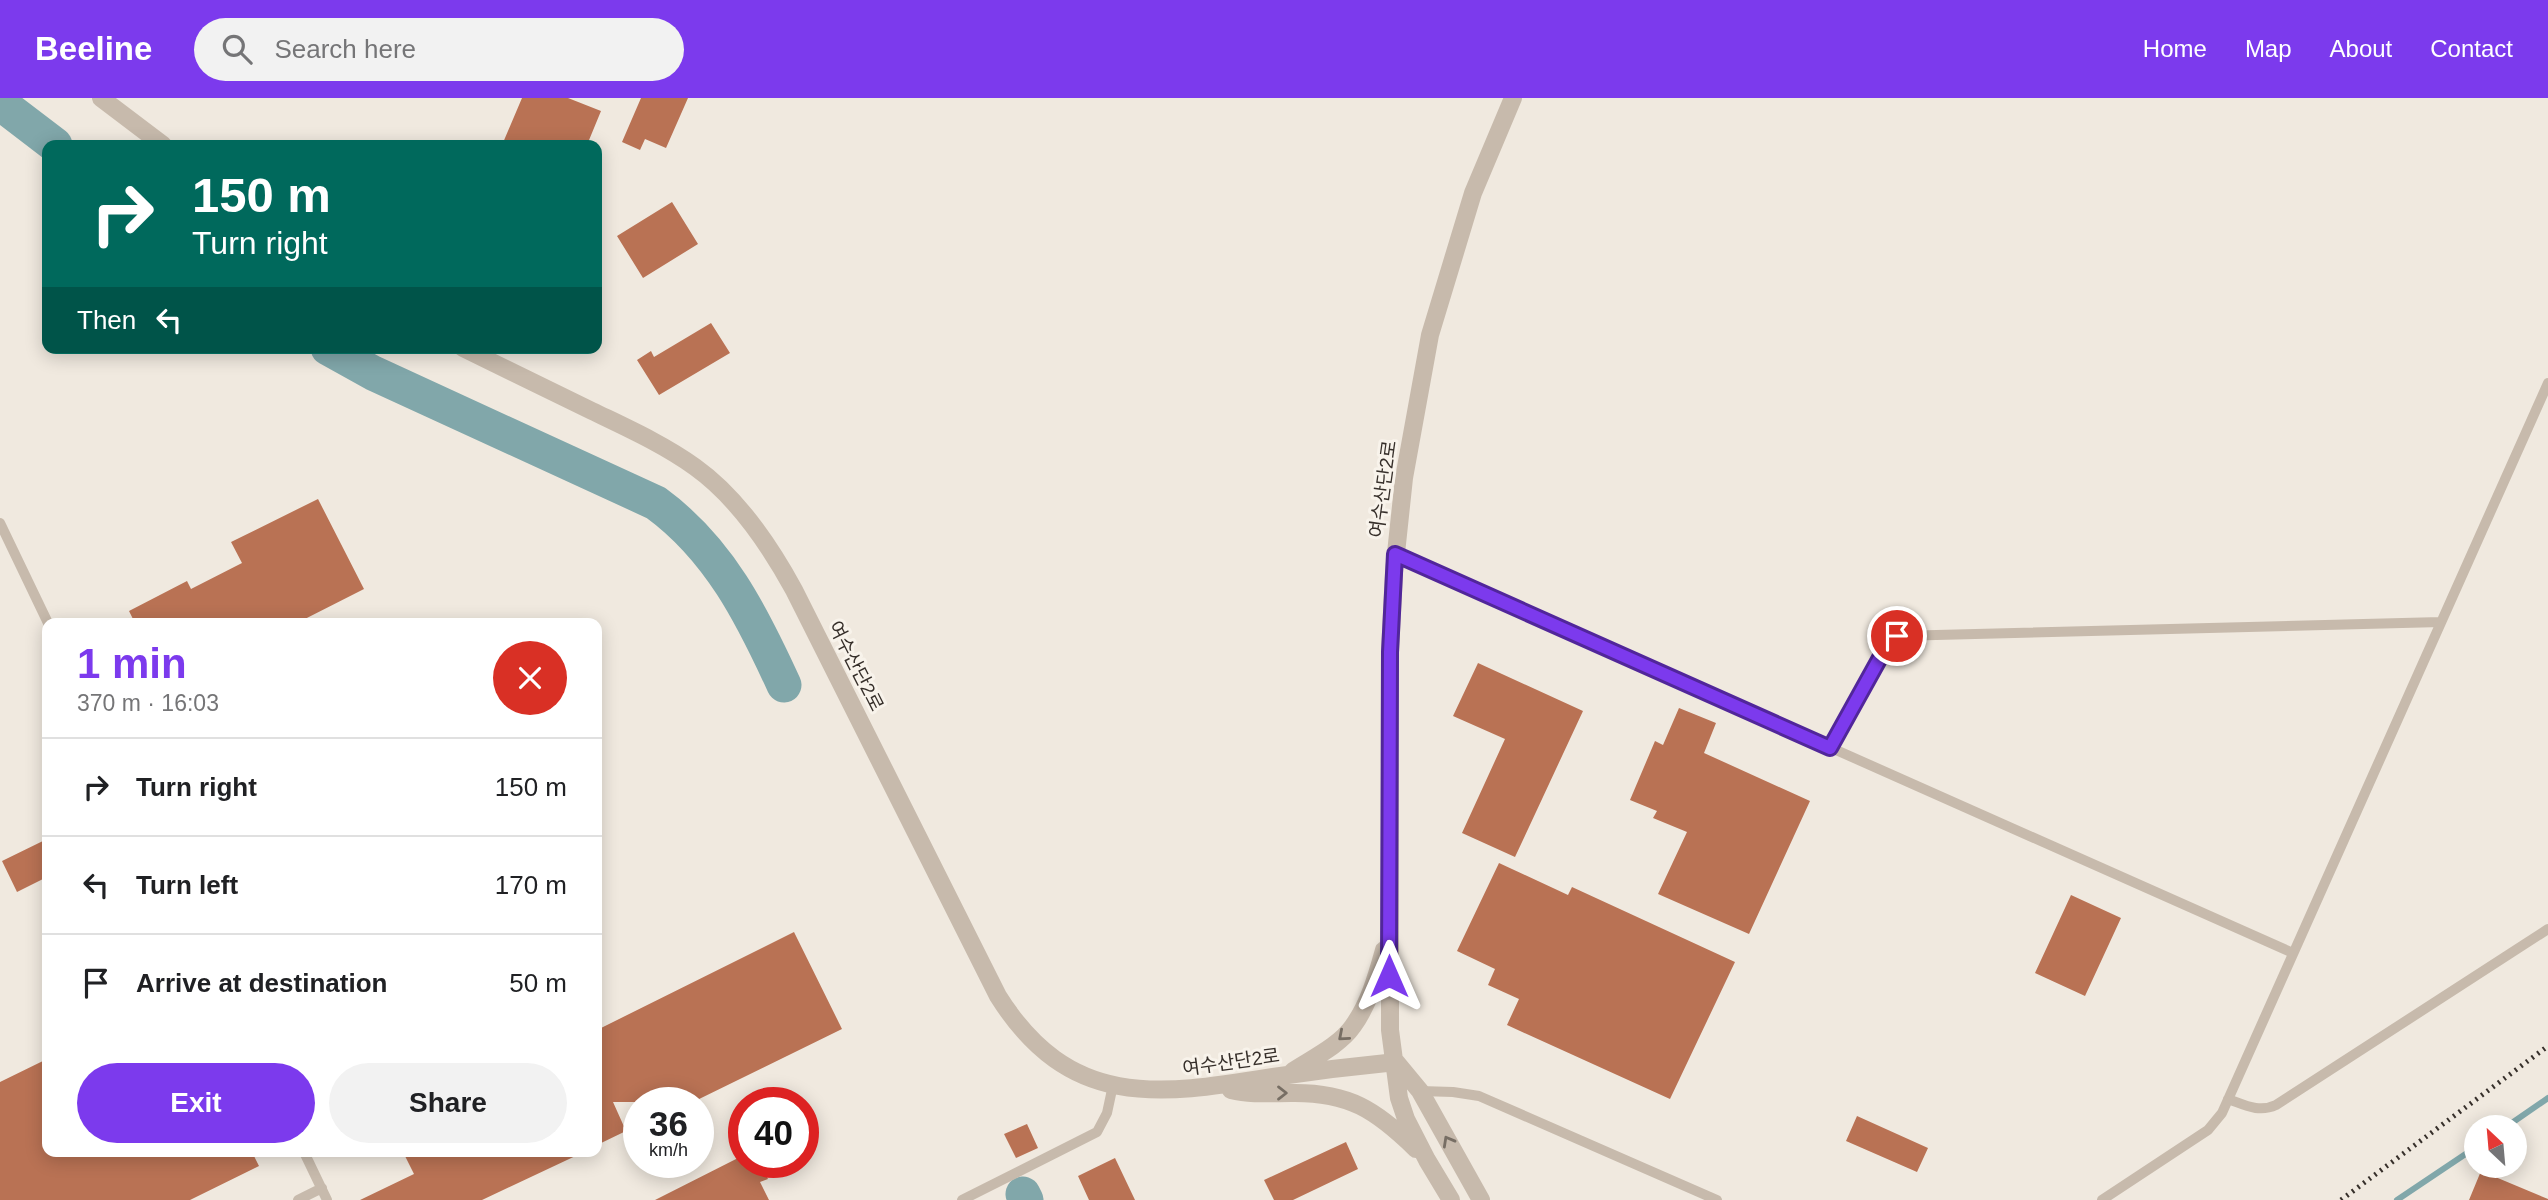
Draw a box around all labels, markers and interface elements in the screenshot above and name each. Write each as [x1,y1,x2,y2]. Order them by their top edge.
search box [194,18,684,81]
text: Beeline [35,30,152,67]
icon: search [218,30,256,68]
text: Search here [274,34,416,64]
text: Home [2143,35,2207,62]
text: Map [2245,35,2292,62]
text: About [2330,35,2392,62]
text: Contact [2430,35,2513,62]
icon: right [77,168,168,259]
text: 150 m [192,168,331,222]
text: Turn right [192,225,328,261]
icon: left [150,301,188,339]
text: Then [77,305,136,335]
street label: 여수산단2로 [1366,439,1400,539]
pin [1867,606,1927,666]
icon: arrive [1878,617,1916,655]
street label: 여수산단2로 [824,618,888,714]
text: 1 min [77,640,187,687]
button: close [493,641,567,715]
text: 370 m · 16:03 [77,690,219,716]
icon: right [77,768,115,806]
text: Turn right [136,772,257,802]
text: 150 m [495,772,567,802]
icon: left [77,866,115,904]
text: Turn left [136,870,238,900]
text: 170 m [495,870,567,900]
position arrow [1352,939,1426,1013]
icon: arrive [77,964,115,1002]
text: Arrive at destination [136,968,387,998]
text: 50 m [509,968,567,998]
one-way arrow [1338,1028,1351,1040]
street label: 여수산단2로 [1181,1045,1281,1079]
button: Exit [77,1063,315,1143]
button: Share [329,1063,567,1143]
one-way arrow [1277,1085,1288,1101]
speed limit sign: 40 [728,1087,819,1178]
text: 36 [649,1104,688,1143]
north arrow [2464,1115,2527,1178]
map controls [2464,1115,2527,1178]
one-way arrow [1443,1135,1456,1148]
text: km/h [649,1140,688,1160]

